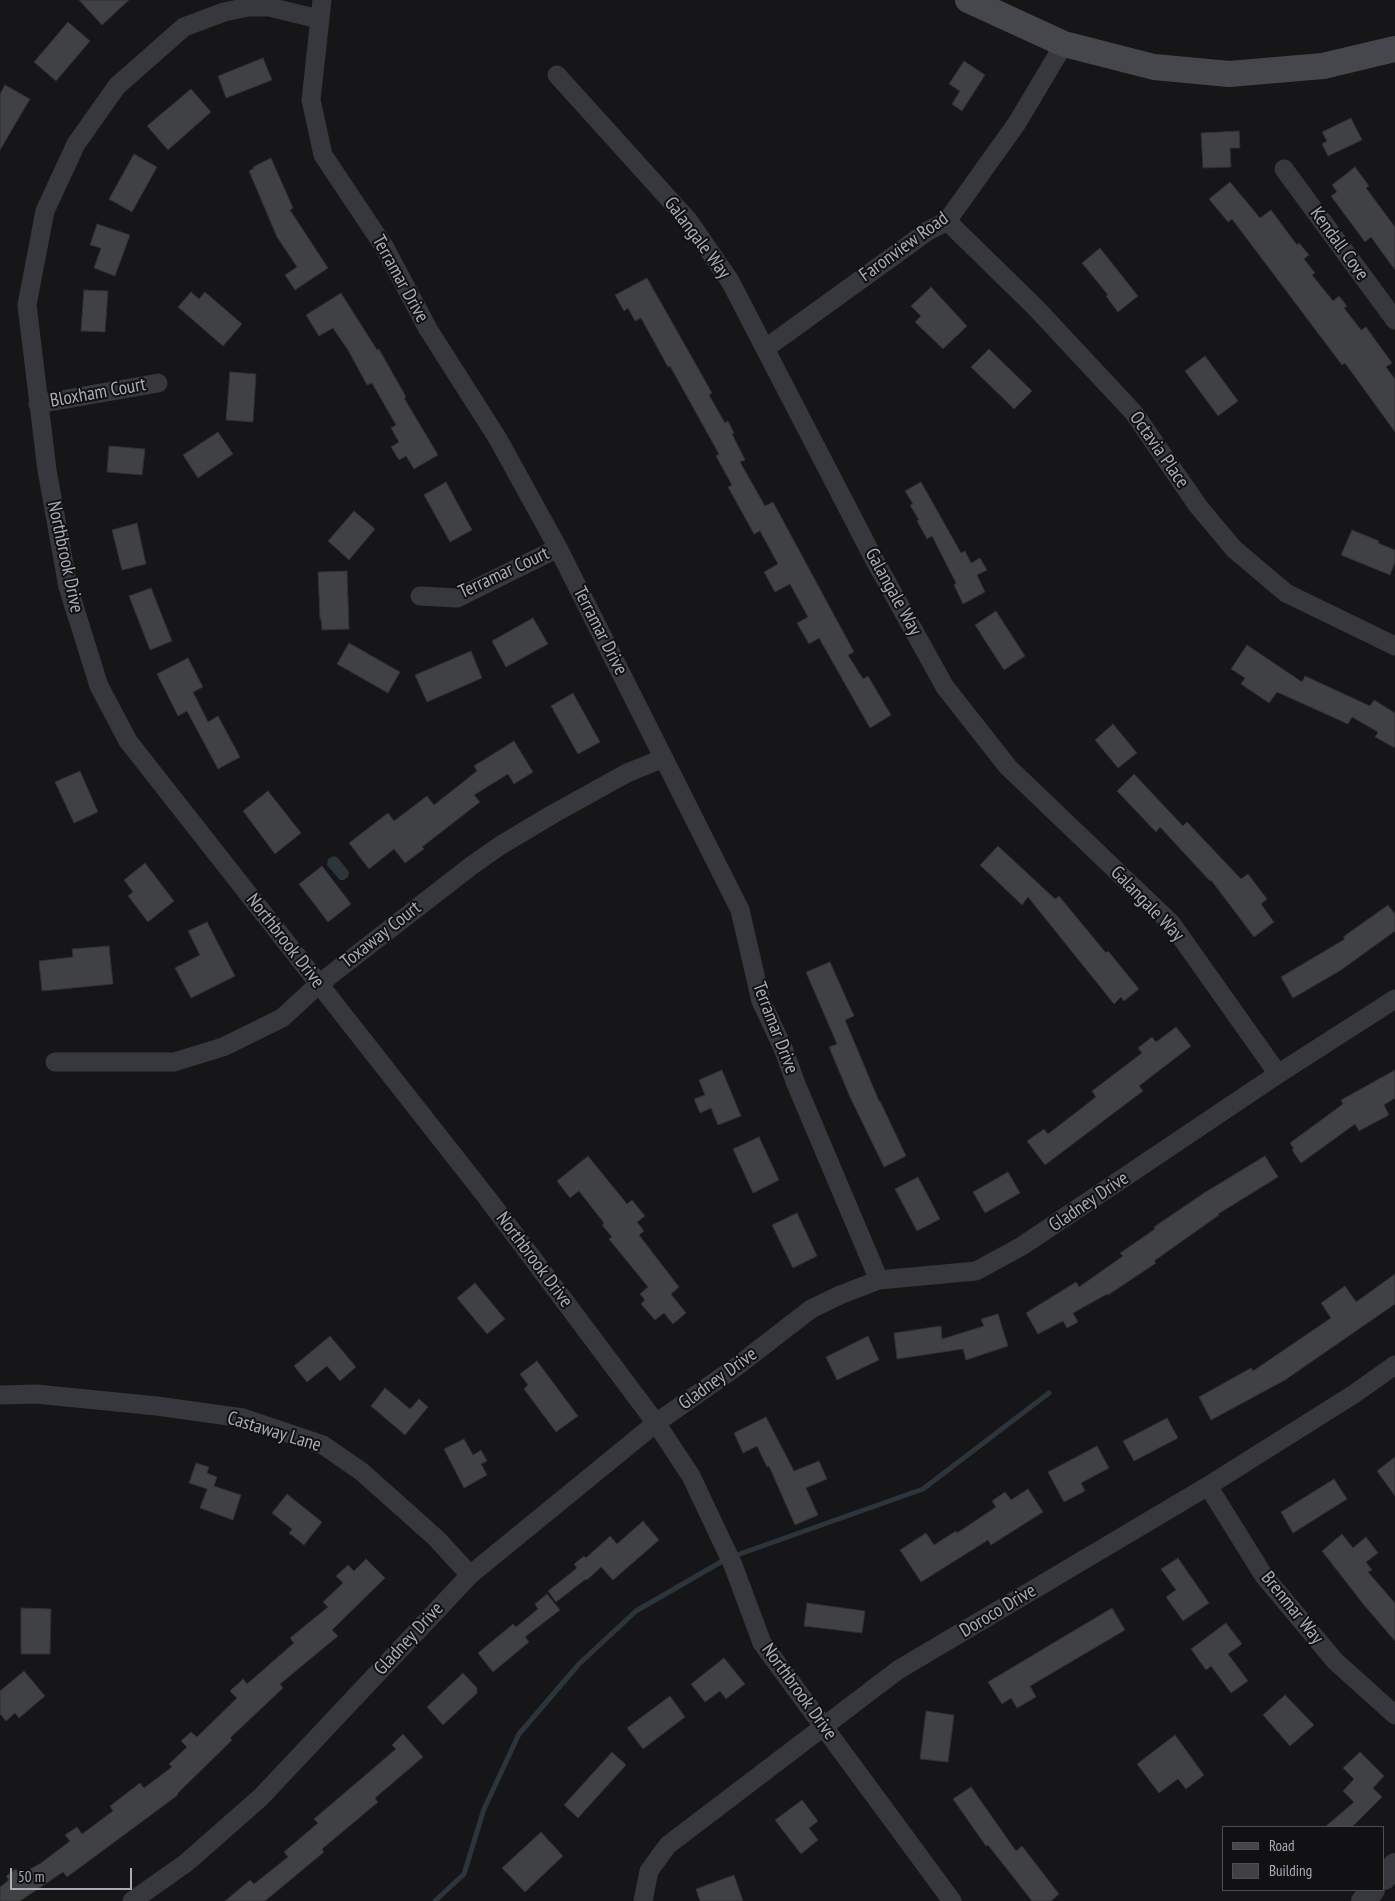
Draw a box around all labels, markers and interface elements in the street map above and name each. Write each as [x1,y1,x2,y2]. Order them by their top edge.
street label: Galangale Way [659,193,735,283]
street label: Kendall Cove [1305,203,1373,285]
street label: Faronview Road [855,207,953,287]
street label: Terramar Drive [367,231,433,327]
street label: Bloxham Court [48,373,148,413]
street label: Octavia Place [1124,407,1194,493]
street label: Northbrook Drive [42,499,88,615]
street label: Terramar Court [455,542,553,604]
street label: Galangale Way [860,544,926,640]
street label: Terramar Drive [568,583,632,679]
street label: Galangale Way [1105,861,1189,947]
street label: Northbrook Drive [241,889,329,993]
street label: Toxaway Court [336,897,426,973]
street label: Terramar Drive [747,979,803,1077]
street label: Gladney Drive [1045,1167,1133,1237]
street label: Northbrook Drive [491,1208,577,1312]
street label: Gladney Drive [674,1343,762,1415]
street label: Castaway Lane [224,1407,324,1457]
street label: Brenmar Way [1256,1567,1328,1649]
street label: Doroco Drive [956,1579,1040,1643]
street label: Gladney Drive [370,1598,448,1680]
street label: Northbrook Drive [756,1639,842,1745]
legend [1222,1826,1385,1891]
text: Road [1269,1836,1295,1855]
scale bar [12,1858,135,1890]
text: Building [1269,1861,1312,1880]
text: 50 m [18,1867,44,1886]

